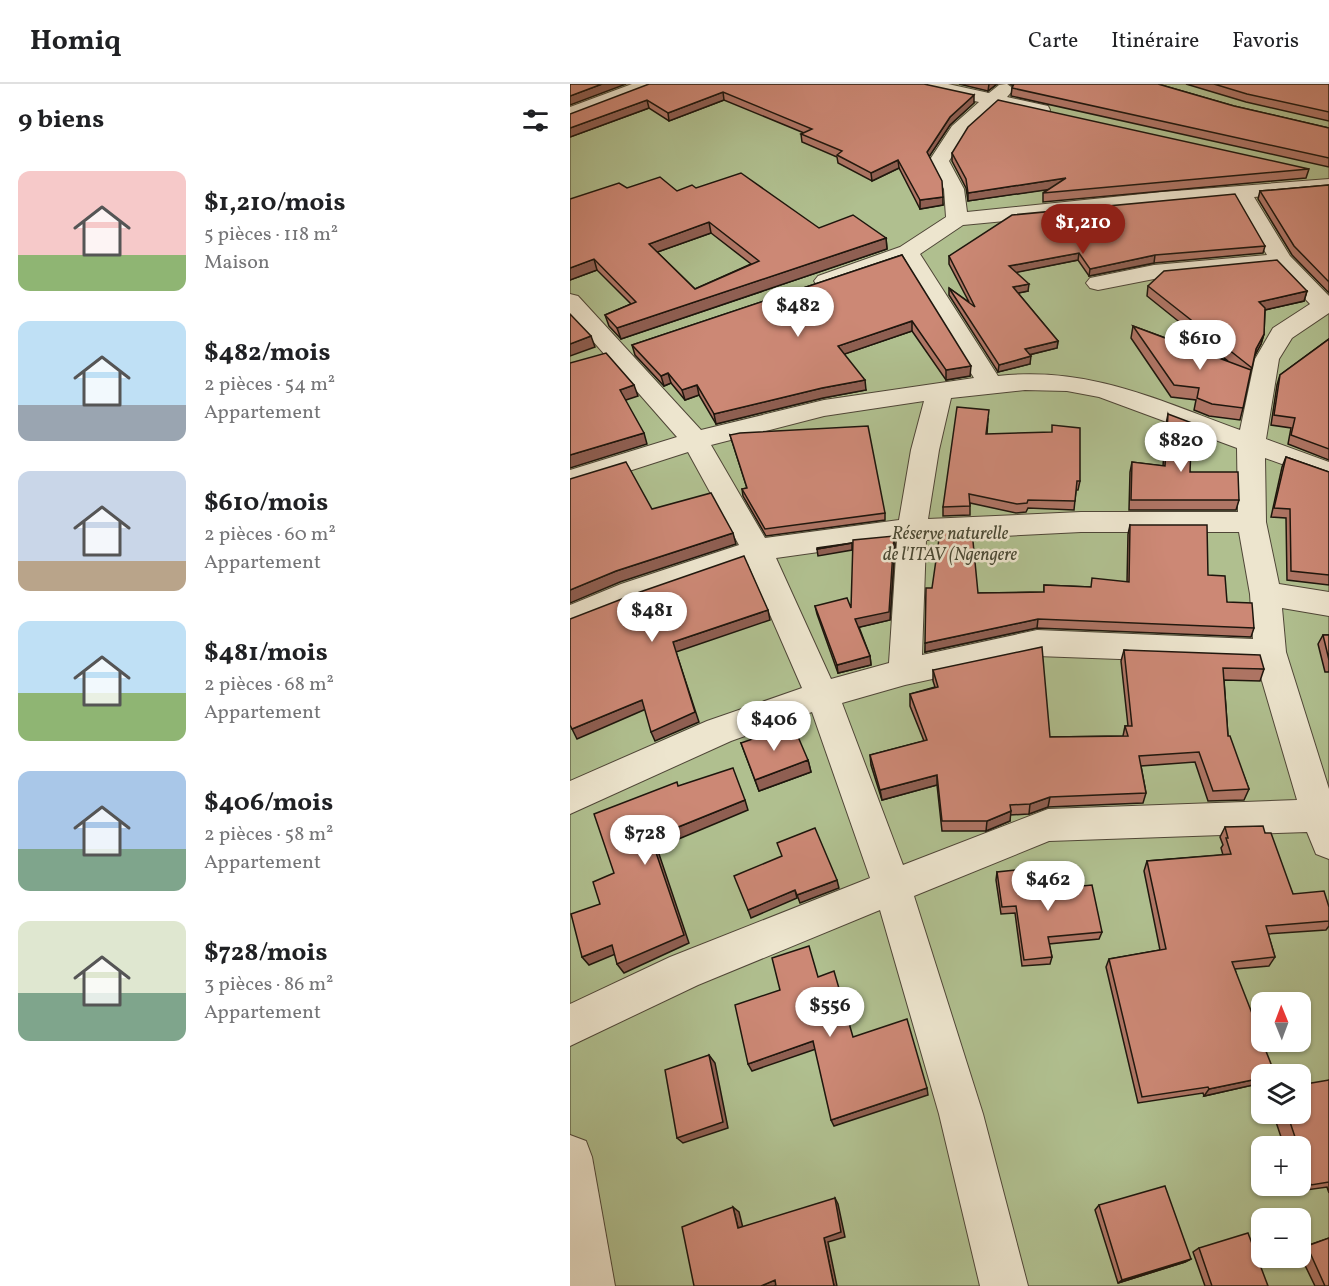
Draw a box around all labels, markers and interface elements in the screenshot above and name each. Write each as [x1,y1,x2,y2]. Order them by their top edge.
text: Homiq [30,22,121,61]
text: Carte [1028,27,1078,56]
text: Itinéraire [1111,27,1199,56]
text: Favoris [1232,27,1299,56]
text: 9 biens [18,102,104,138]
icon: filters [519,104,552,137]
text: $1,210/mois [204,185,346,221]
icon: home [66,195,138,267]
pin: $1,210 [1034,204,1132,255]
text: $1,210 [1055,209,1111,237]
text: 5 pièces · 118 m² [204,221,338,249]
text: Maison [204,249,270,277]
pin: $482 [762,287,834,338]
text: $482 [776,292,820,320]
pin: $610 [1164,320,1236,371]
text: $610 [1179,325,1221,353]
text: $482/mois [204,335,331,371]
icon: home [66,345,138,417]
text: 2 pièces · 54 m² [204,371,335,399]
text: Appartement [204,399,321,427]
pin: $820 [1145,422,1217,473]
text: $820 [1159,427,1203,455]
text: $610/mois [204,485,328,521]
icon: home [66,495,138,567]
text: 2 pièces · 60 m² [204,521,336,549]
park label: Réserve naturelle de l'ITAV (Ngengere [883,522,1017,568]
text: Appartement [204,549,321,577]
pin: $481 [616,592,688,643]
text: $481 [631,597,673,625]
text: $481/mois [204,635,328,671]
icon: home [66,645,138,717]
text: 2 pièces · 68 m² [204,671,334,699]
text: Appartement [204,699,321,727]
pin: $406 [738,701,810,752]
text: $406 [751,706,797,734]
text: $406/mois [204,785,333,821]
icon: home [66,795,138,867]
pin: $728 [609,815,681,866]
text: $728 [624,820,666,848]
text: 2 pièces · 58 m² [204,821,333,849]
text: Appartement [204,849,321,877]
pin: $462 [1012,861,1084,912]
text: $462 [1026,866,1070,894]
text: $728/mois [204,935,327,971]
icon: home [66,945,138,1017]
text: 3 pièces · 86 m² [204,971,334,999]
pin: $556 [794,987,866,1038]
text: $556 [809,992,851,1020]
north arrow [1251,992,1311,1052]
map controls [1251,992,1311,1268]
text: Appartement [204,999,321,1027]
button: layers [1251,1064,1311,1124]
button: + [1251,1136,1311,1196]
button: − [1251,1208,1311,1268]

